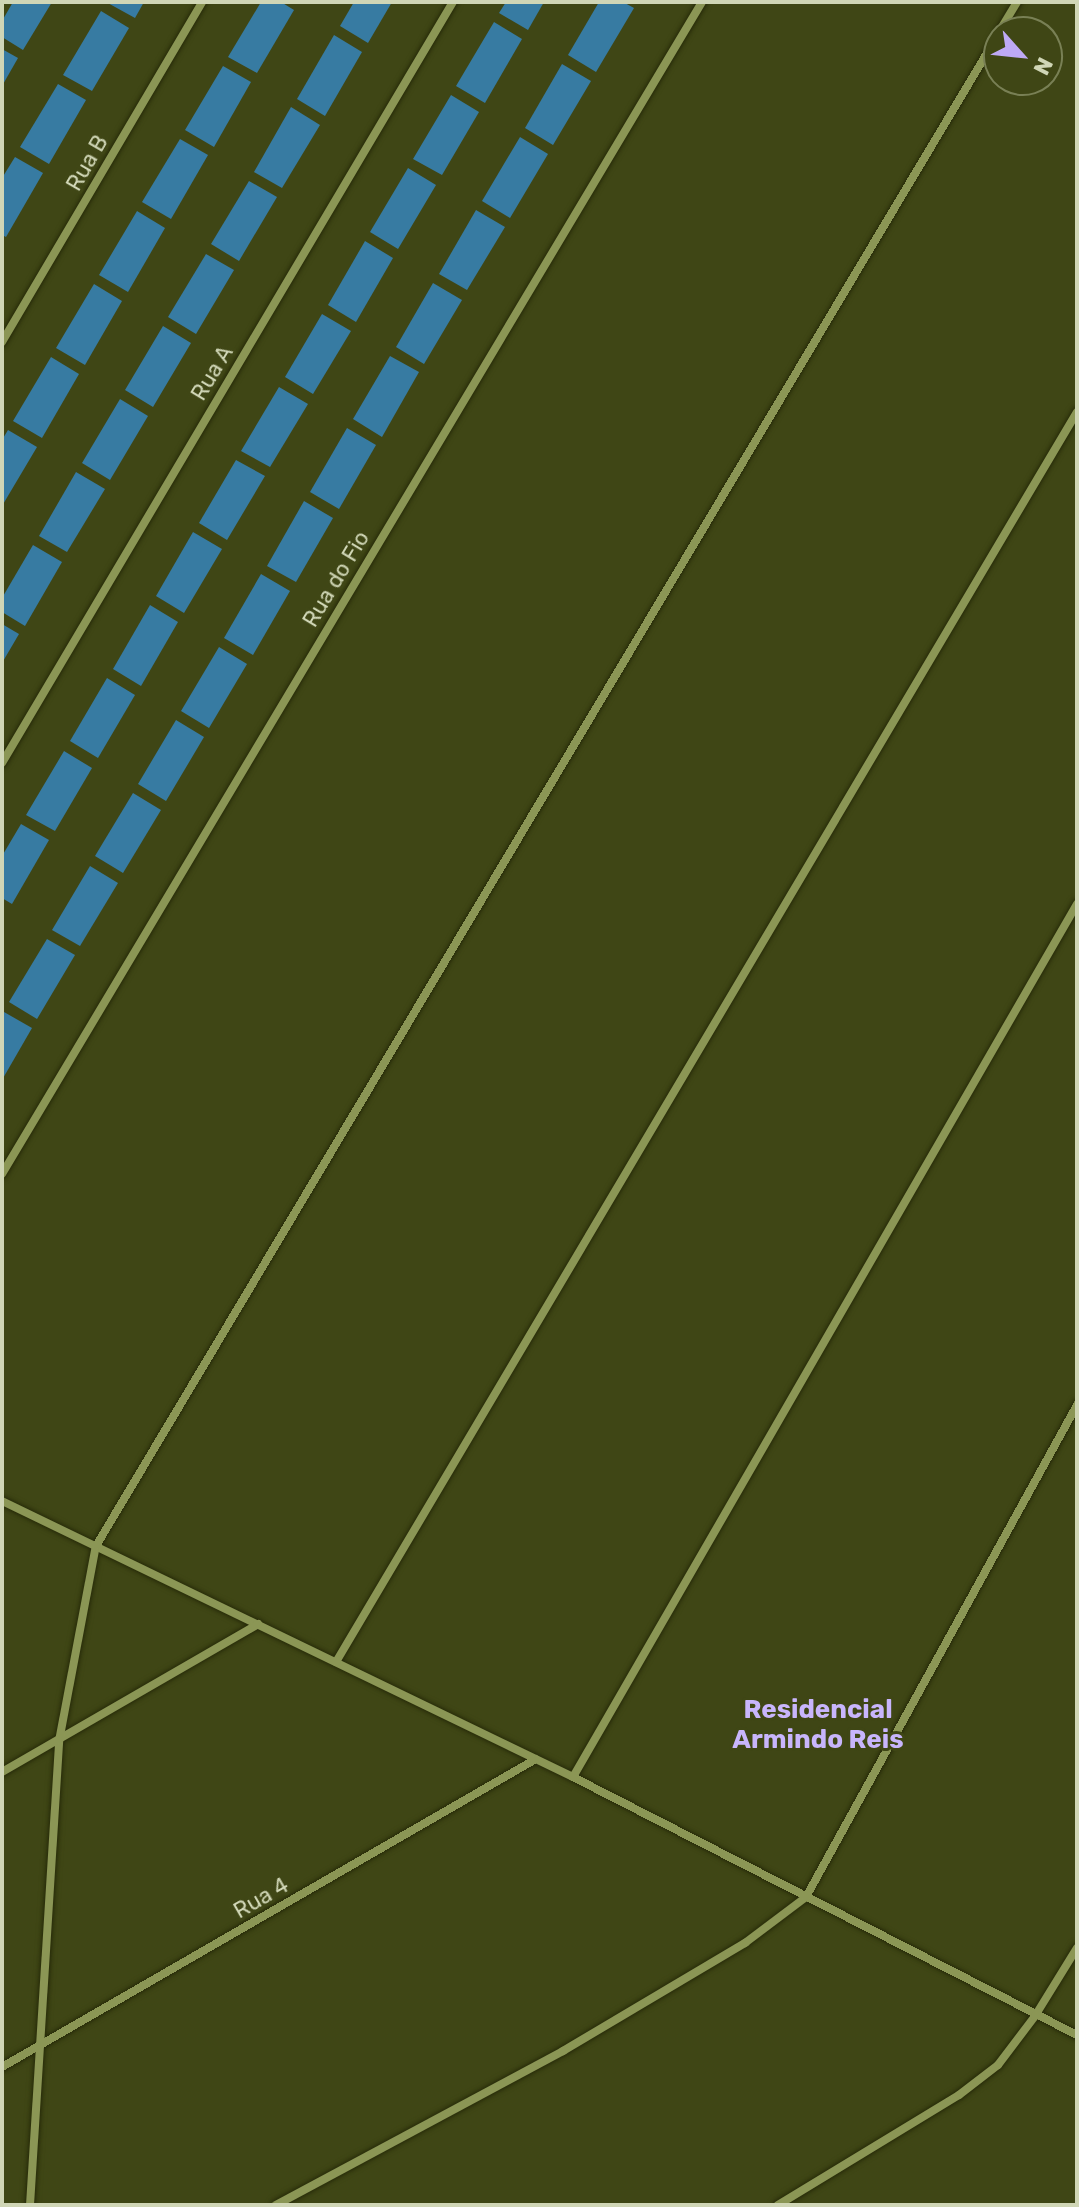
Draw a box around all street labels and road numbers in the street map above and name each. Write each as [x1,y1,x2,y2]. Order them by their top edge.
street label: Rua B [61,130,113,196]
street label: Rua A [185,341,239,405]
street label: Rua do Fio [297,526,375,632]
street label: Rua 4 [229,1872,293,1924]

